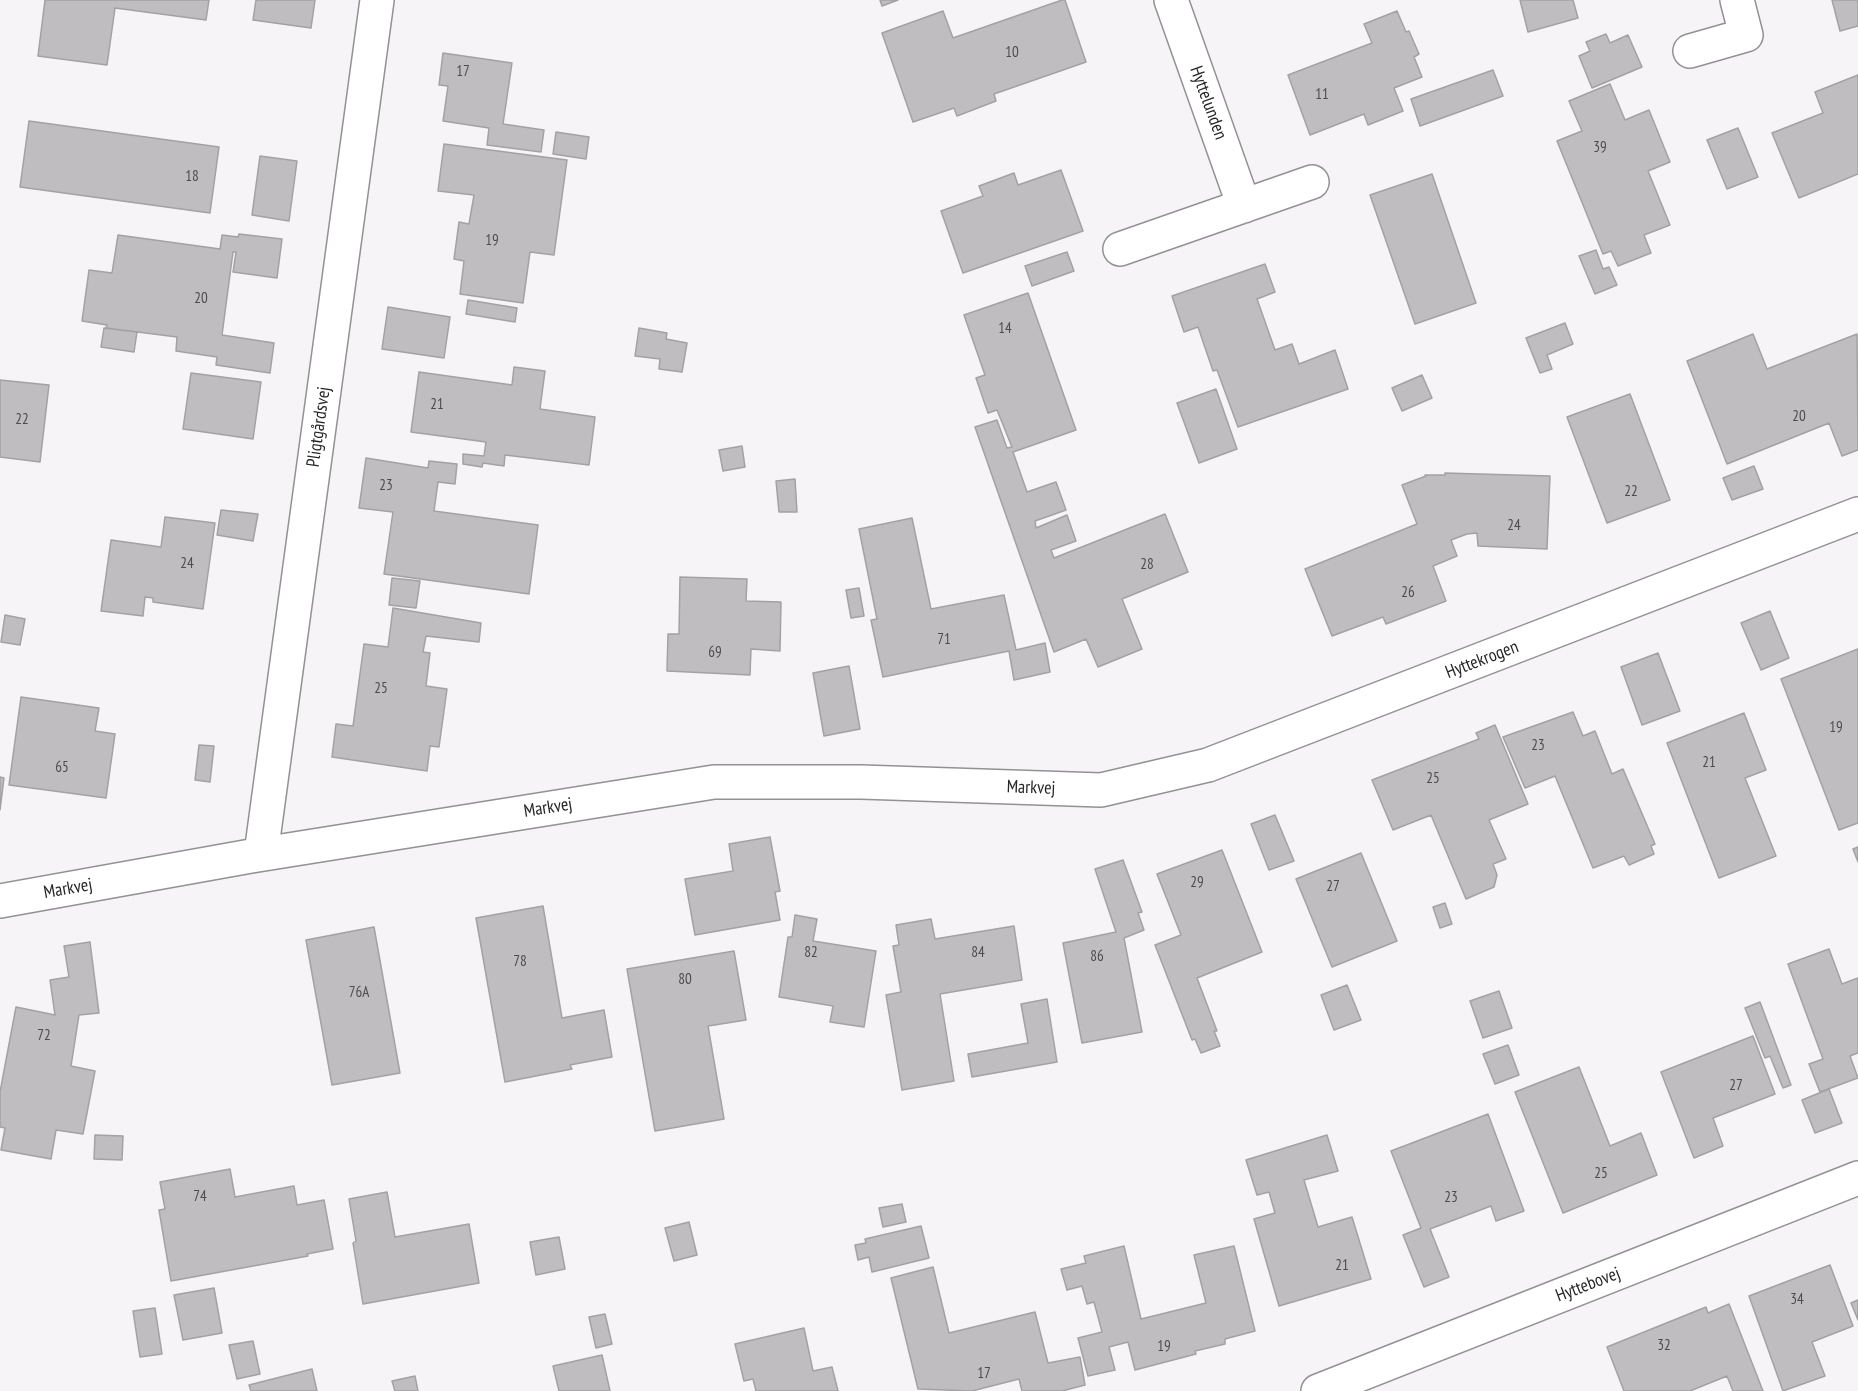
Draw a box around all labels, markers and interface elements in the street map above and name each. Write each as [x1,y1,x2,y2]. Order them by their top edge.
house number: 10 [1005,44,1019,62]
house number: 17 [456,63,470,81]
street label: Hyttelunden [1185,63,1231,143]
house number: 11 [1315,86,1329,104]
house number: 39 [1593,139,1607,157]
house number: 18 [185,168,199,186]
house number: 19 [485,232,499,250]
house number: 20 [194,290,208,308]
house number: 14 [998,320,1012,338]
street label: Pligtgårdsvej [303,385,335,469]
house number: 21 [430,396,444,414]
house number: 20 [1792,408,1806,426]
house number: 22 [15,411,29,429]
house number: 23 [379,477,393,495]
house number: 22 [1624,483,1638,501]
house number: 24 [1507,517,1521,535]
house number: 24 [180,555,194,573]
house number: 28 [1140,556,1154,574]
house number: 26 [1401,584,1415,602]
house number: 71 [937,631,951,649]
street label: Hyttekrogen [1442,636,1522,684]
house number: 69 [708,644,722,662]
house number: 25 [374,680,388,698]
house number: 19 [1829,719,1843,737]
house number: 23 [1531,737,1545,755]
house number: 21 [1702,754,1716,772]
house number: 65 [55,759,69,777]
house number: 25 [1426,770,1440,788]
street label: Markvej [1006,776,1056,800]
street label: Markvej [522,794,574,822]
street label: Markvej [42,874,94,904]
house number: 29 [1190,874,1204,892]
house number: 27 [1326,878,1340,896]
house number: 82 [804,944,818,962]
house number: 84 [971,944,985,962]
house number: 86 [1090,948,1104,966]
house number: 78 [513,953,527,971]
house number: 80 [678,971,692,989]
house number: 76A [349,984,369,1002]
house number: 72 [37,1027,51,1045]
house number: 27 [1729,1077,1743,1095]
house number: 25 [1594,1165,1608,1183]
house number: 74 [193,1188,207,1206]
house number: 23 [1444,1189,1458,1207]
house number: 21 [1335,1257,1349,1275]
street label: Hyttebovej [1553,1263,1623,1307]
house number: 34 [1790,1291,1804,1309]
house number: 32 [1657,1337,1671,1355]
house number: 19 [1157,1338,1171,1356]
house number: 17 [977,1365,991,1383]

